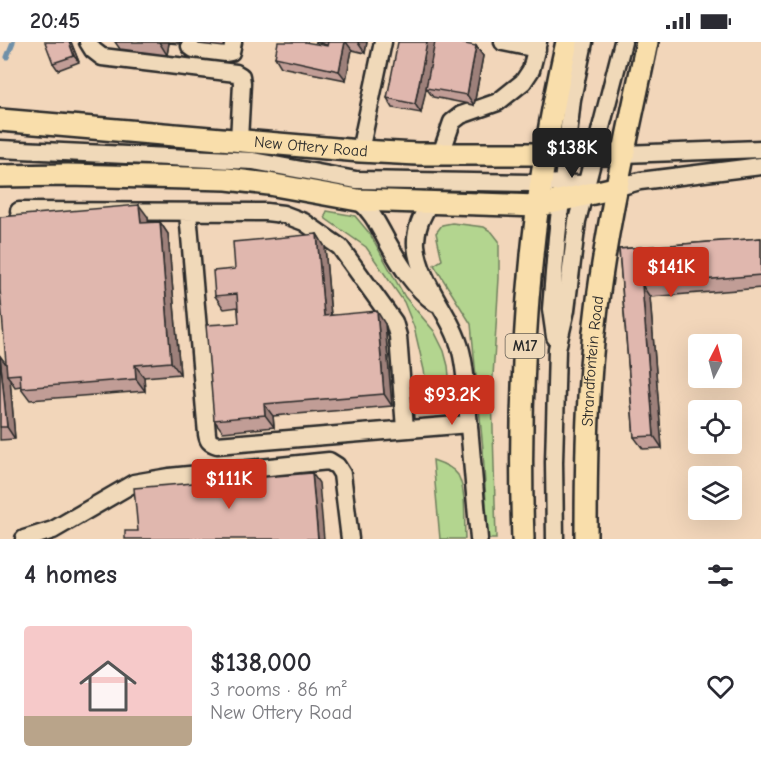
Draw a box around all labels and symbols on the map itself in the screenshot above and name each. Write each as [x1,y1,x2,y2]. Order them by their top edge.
pin: $138K [530,128,614,179]
street label: New Ottery Road [253,133,368,160]
pin: $141K [629,247,713,298]
street label: Strandfontein Road [579,295,607,427]
road number: M17 [506,334,544,358]
north arrow [688,334,742,388]
pin: $93.2K [403,375,501,426]
pin: $111K [187,459,271,510]

